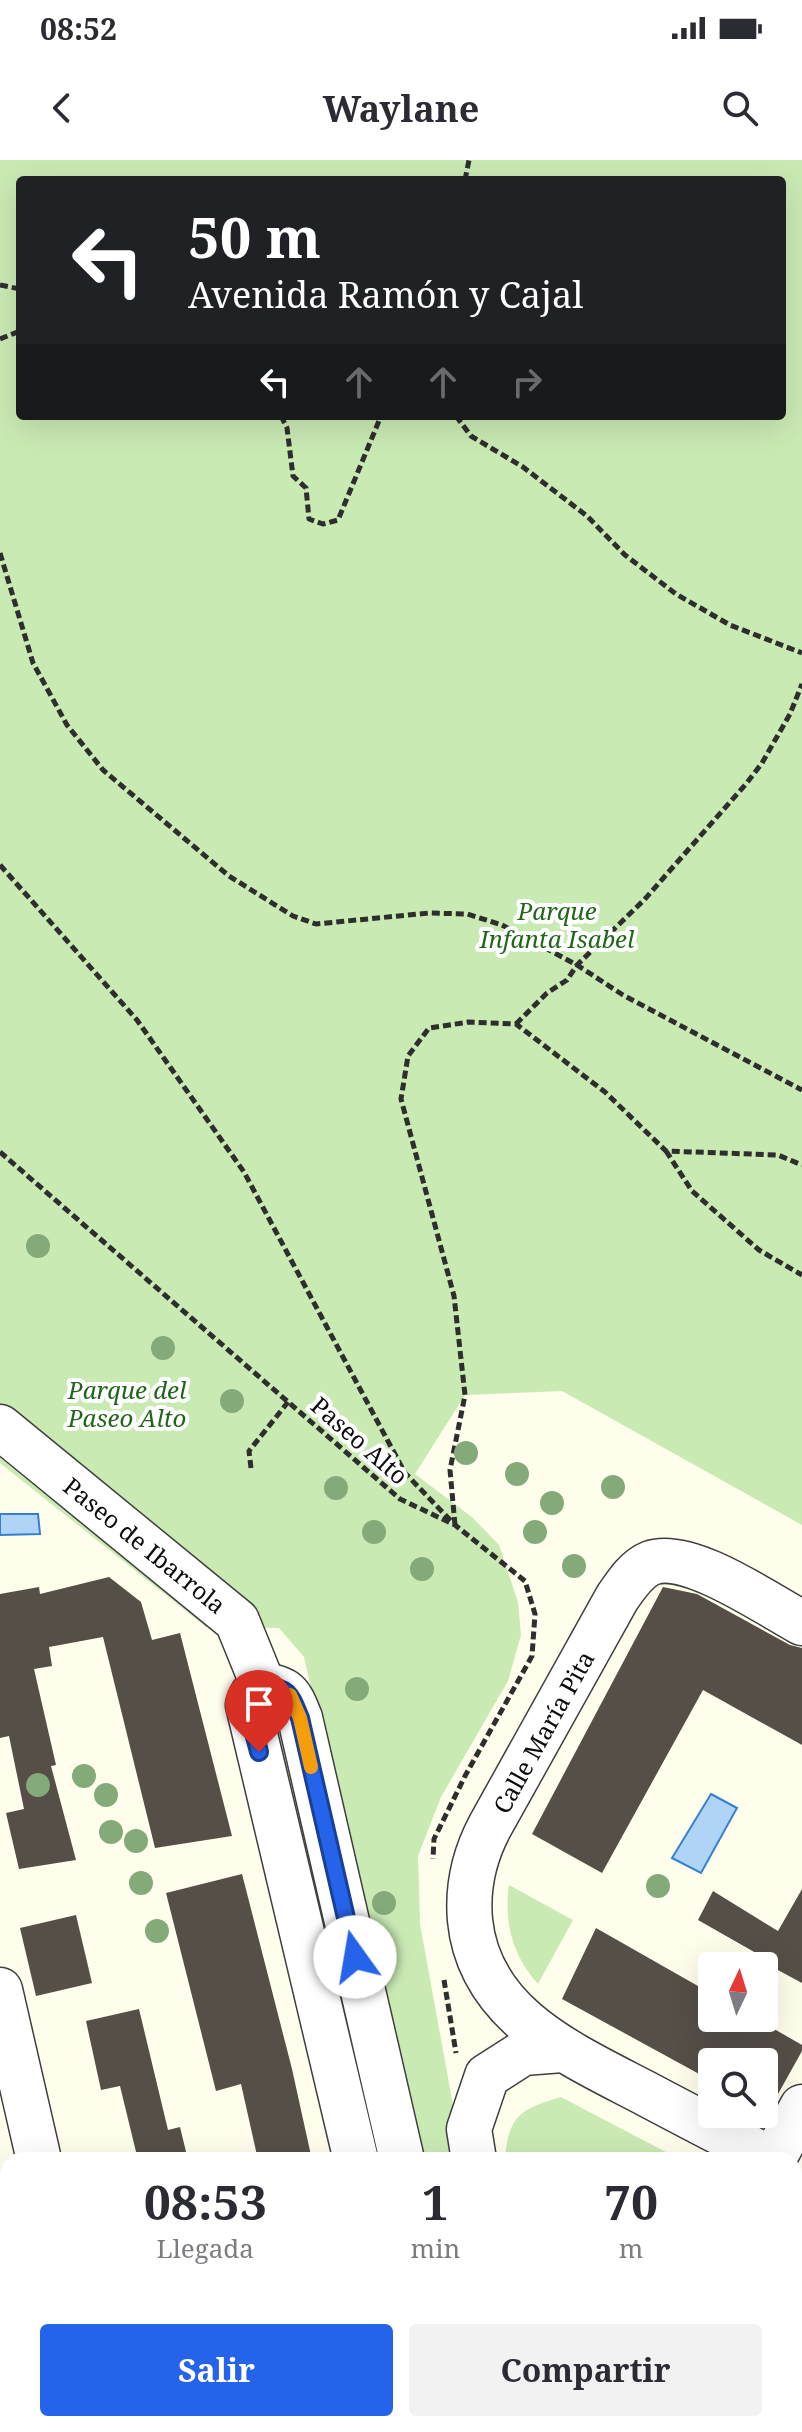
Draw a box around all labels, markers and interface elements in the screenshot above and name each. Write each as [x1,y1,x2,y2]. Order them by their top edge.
text: 08:52 [40,8,117,49]
text: Waylane [323,84,479,133]
icon: back [40,86,84,130]
icon: search [718,86,762,130]
text: 50 m [188,198,321,274]
icon: left [56,208,160,312]
text: Avenida Ramón y Cajal [188,270,583,319]
icon: left [253,360,297,404]
icon: ahead [337,360,381,404]
icon: ahead [421,360,465,404]
icon: right [505,360,549,404]
park label: Parque Infanta Isabel [479,894,635,955]
park label: Parque del Paseo Alto [67,1373,187,1434]
street label: Paseo Alto [304,1389,416,1491]
street label: Paseo de Ibarrola [57,1469,233,1621]
street label: Calle María Pita [485,1645,601,1819]
pin [225,1670,293,1752]
icon: arrive [237,1682,281,1726]
position arrow [313,1915,397,1999]
north arrow [698,1952,778,2032]
map controls [698,1952,778,2128]
button: search [698,2048,778,2128]
text: 08:53 [144,2169,267,2234]
text: 1 [422,2169,449,2234]
text: 70 [604,2169,658,2234]
text: Llegada [157,2230,254,2266]
text: min [411,2230,460,2266]
text: m [619,2230,643,2266]
button: Salir [40,2324,393,2416]
button: Compartir [409,2324,762,2416]

